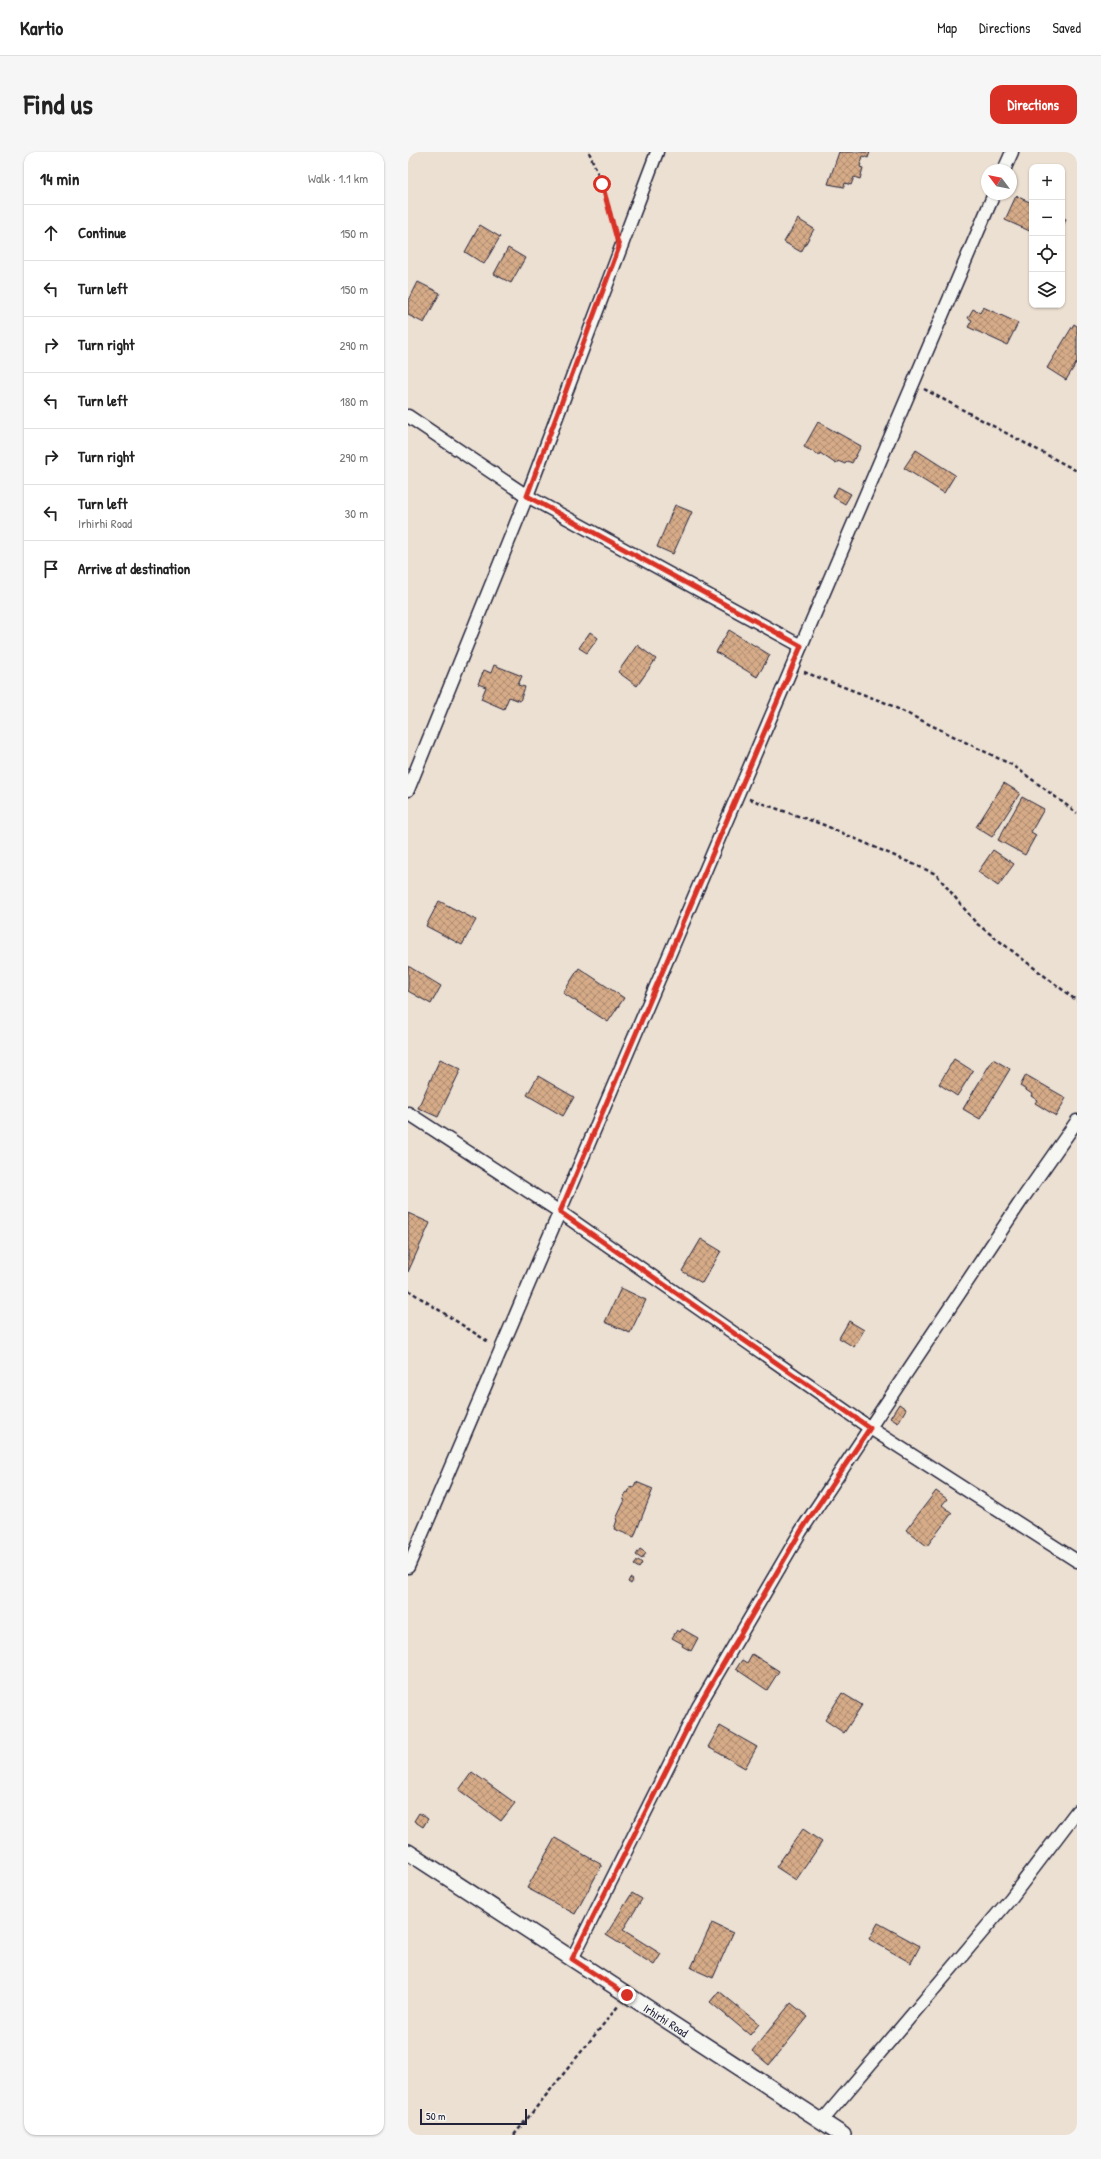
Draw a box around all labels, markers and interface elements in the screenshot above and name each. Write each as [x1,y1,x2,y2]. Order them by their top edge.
text: Kartio [20,15,63,41]
text: Map [937,18,957,37]
text: Directions [979,18,1030,37]
text: Saved [1052,18,1081,37]
text: Find us [24,85,93,123]
button: Directions [990,85,1077,124]
north arrow [981,164,1017,200]
map controls [1029,164,1065,308]
button: + [1029,164,1065,200]
text: 14 min [40,167,80,190]
text: Walk · 1.1 km [308,169,368,187]
route start [593,175,611,193]
button: − [1029,200,1065,236]
icon: ahead [40,222,62,244]
text: Continue [78,222,126,243]
text: 150 m [340,224,368,242]
button: locate [1029,236,1065,272]
button: layers [1029,272,1065,308]
icon: left [40,278,62,300]
text: Turn left [78,278,128,299]
text: 150 m [340,280,368,298]
icon: right [40,334,62,356]
text: Turn right [78,334,134,355]
text: 290 m [339,336,368,354]
icon: left [40,390,62,412]
text: Turn left [78,390,128,411]
text: 180 m [340,392,368,410]
icon: right [40,446,62,468]
text: Turn right [78,446,134,467]
text: 290 m [339,448,368,466]
text: Turn left [78,493,128,514]
icon: left [40,502,62,524]
text: 30 m [345,504,368,522]
text: Irhirhi Road [78,514,132,532]
icon: arrive [40,558,62,580]
text: Arrive at destination [78,558,190,579]
route end [618,1986,636,2004]
street label: Irhirhi Road [641,1999,692,2041]
scale bar [420,2107,527,2126]
text: 50 m [426,2109,446,2123]

